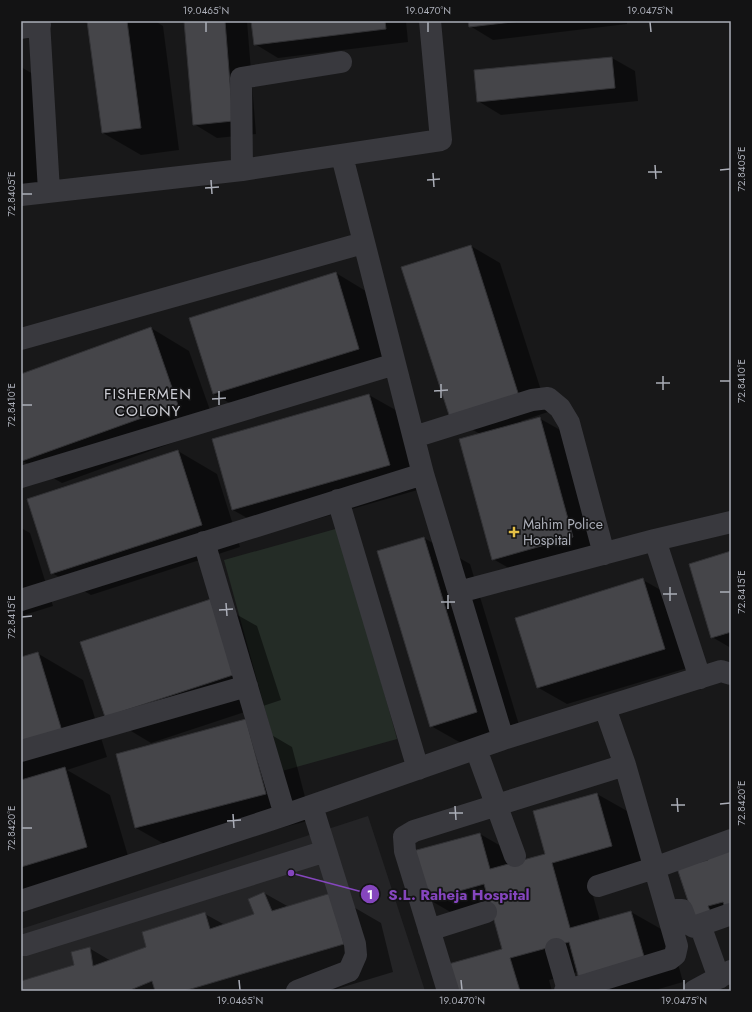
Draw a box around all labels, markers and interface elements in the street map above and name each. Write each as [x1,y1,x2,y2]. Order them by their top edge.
text: 19.0465°N [183,3,229,18]
text: 19.0470°N [405,3,451,18]
text: 19.0475°N [627,3,673,18]
text: 72.8405°E [734,146,749,192]
text: 72.8405°E [4,171,19,217]
text: 72.8410°E [734,359,749,403]
text: 72.8410°E [4,383,19,427]
district label: FISHERMEN COLONY [104,383,192,422]
place label: Mahim Police Hospital [523,514,603,550]
marker: Mahim Police Hospital [508,526,520,538]
text: 72.8415°E [734,570,749,614]
text: 72.8415°E [4,595,19,639]
text: 72.8420°E [734,780,749,826]
text: 72.8420°E [4,805,19,851]
callout: S.L. Raheja Hospital [360,881,538,908]
text: S.L. Raheja Hospital [388,884,530,906]
text: 1 [367,886,373,904]
text: 19.0465°N [217,993,263,1008]
text: 19.0470°N [439,993,485,1008]
text: 19.0475°N [661,993,707,1008]

